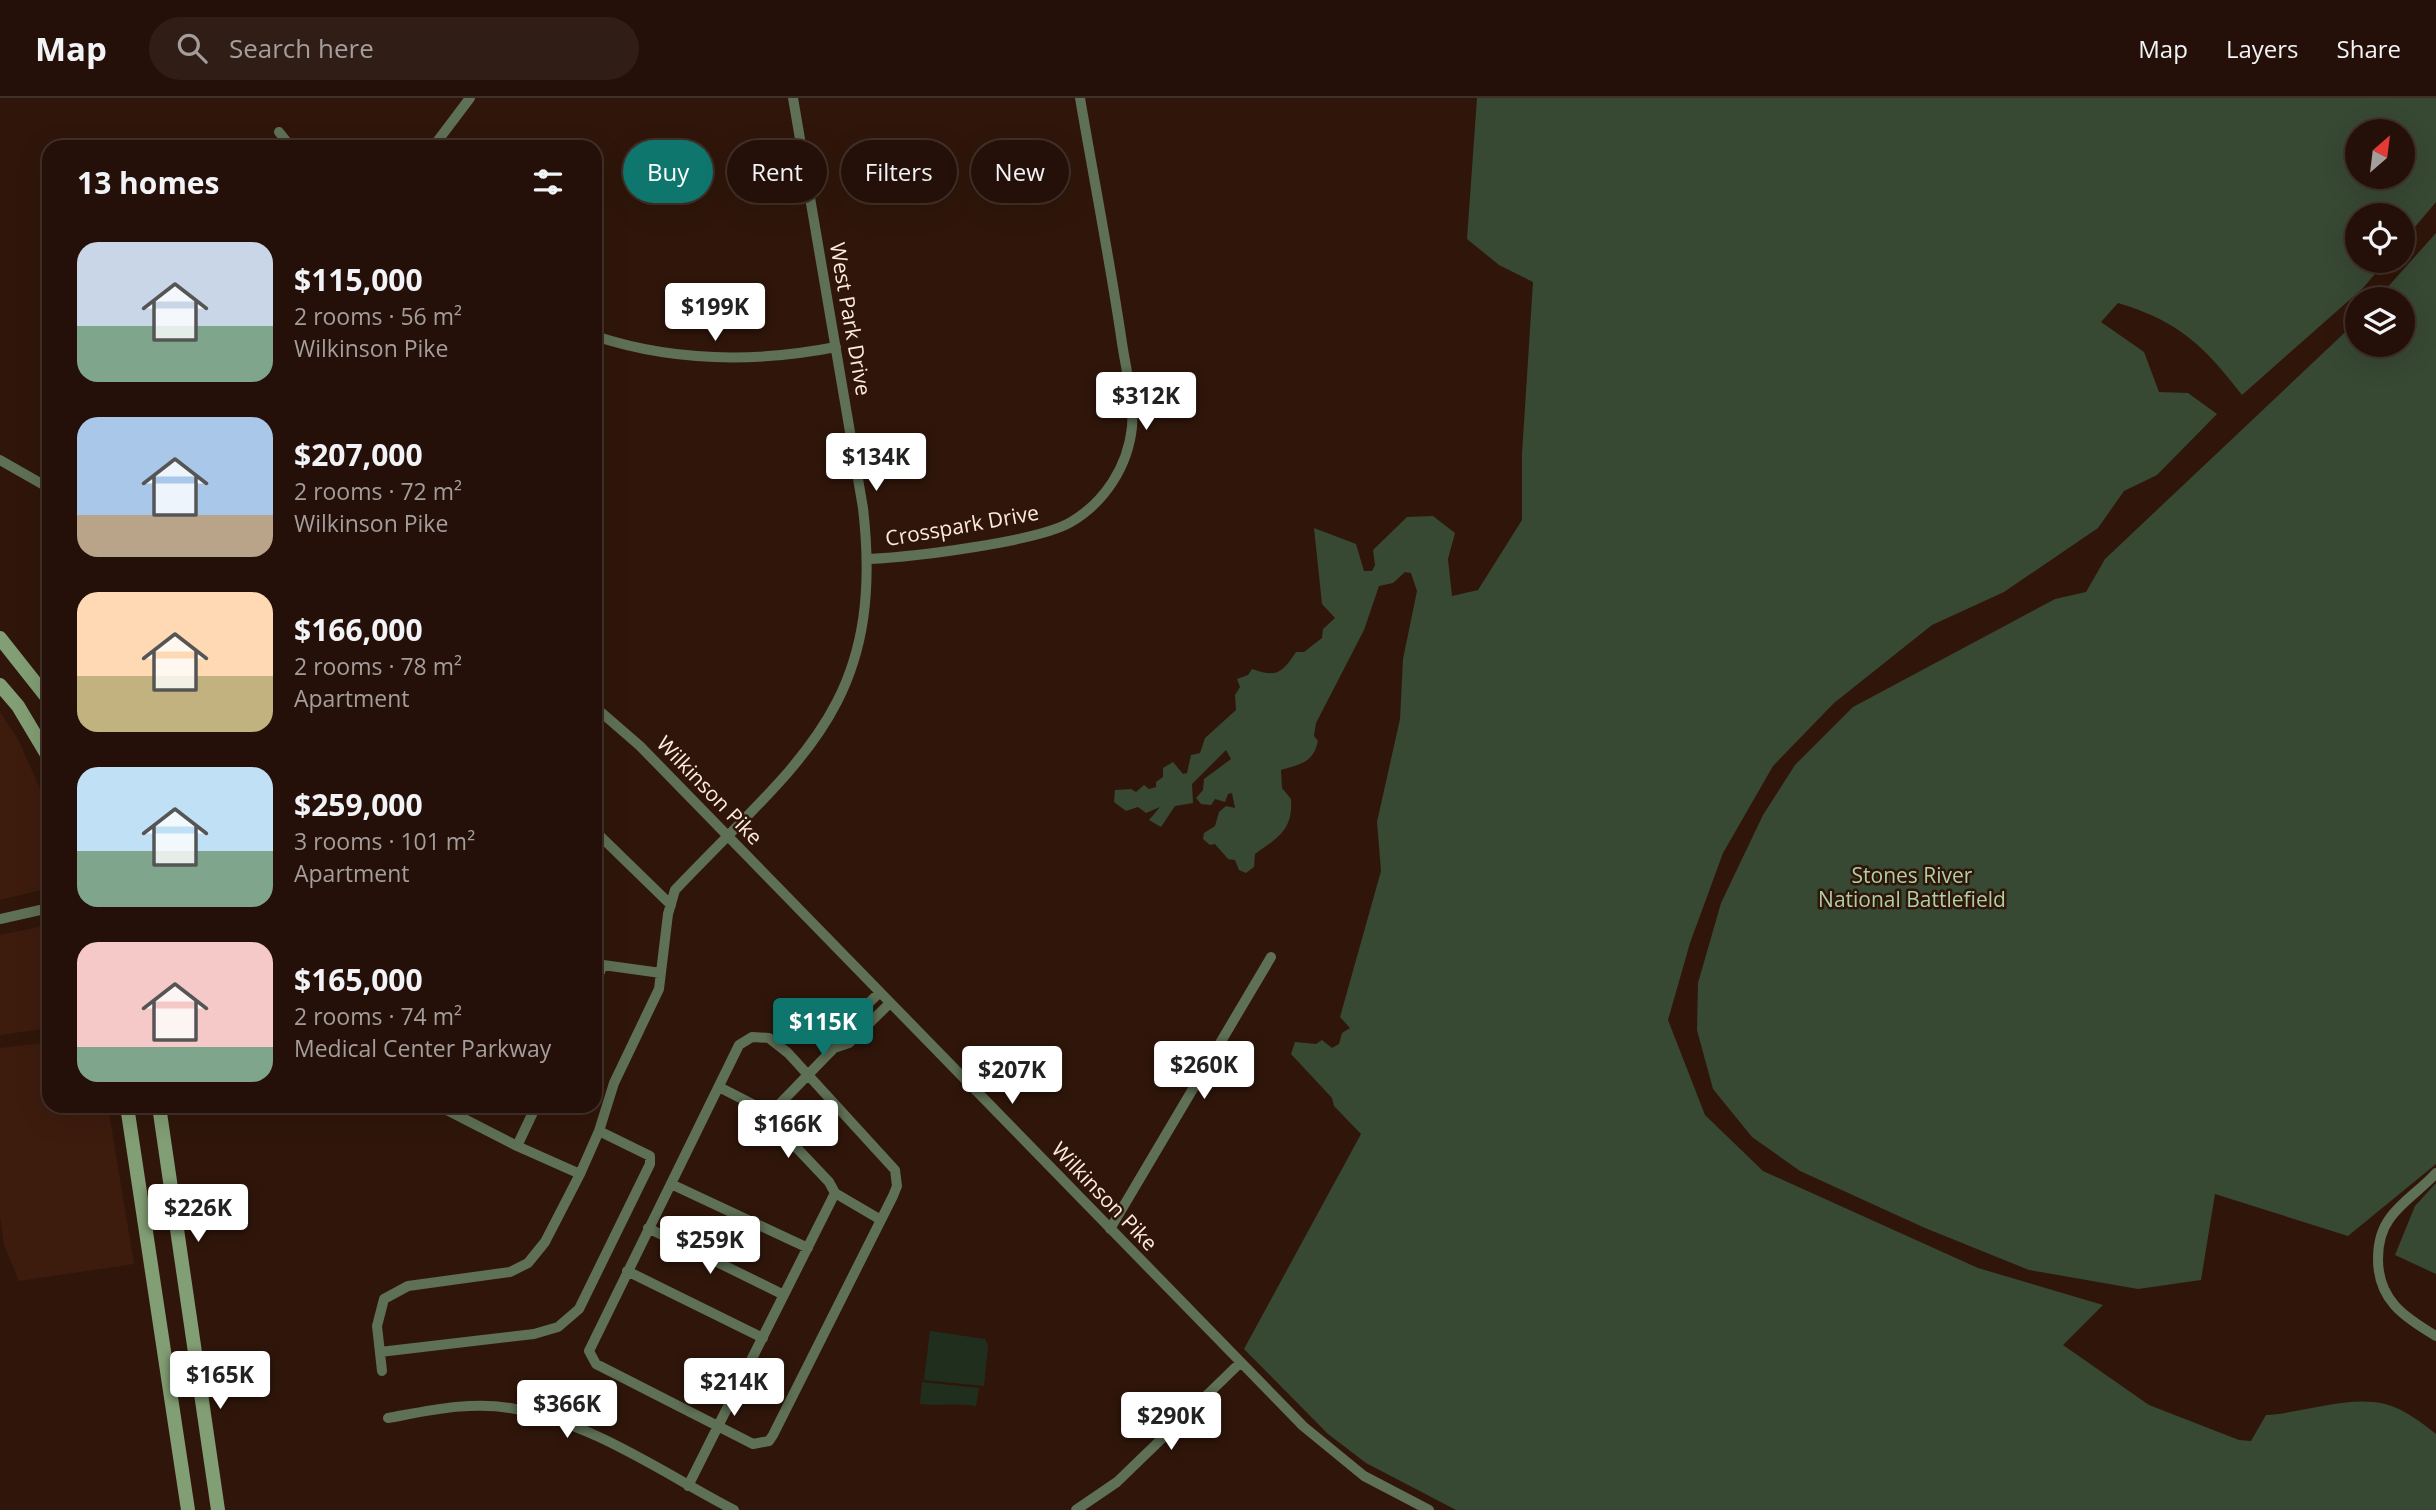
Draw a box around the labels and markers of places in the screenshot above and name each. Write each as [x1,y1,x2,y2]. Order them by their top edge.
pin: $199K [666,284,764,343]
pin: $312K [1097,372,1195,432]
pin: $134K [827,434,925,493]
pin: $115K [774,998,872,1058]
pin: $260K [1155,1042,1253,1101]
pin: $207K [963,1046,1061,1106]
pin: $166K [739,1100,837,1160]
pin: $226K [149,1184,247,1244]
pin: $259K [661,1216,759,1276]
pin: $165K [171,1352,269,1411]
pin: $214K [685,1358,783,1418]
pin: $366K [518,1380,616,1440]
pin: $290K [1122,1392,1220,1452]

